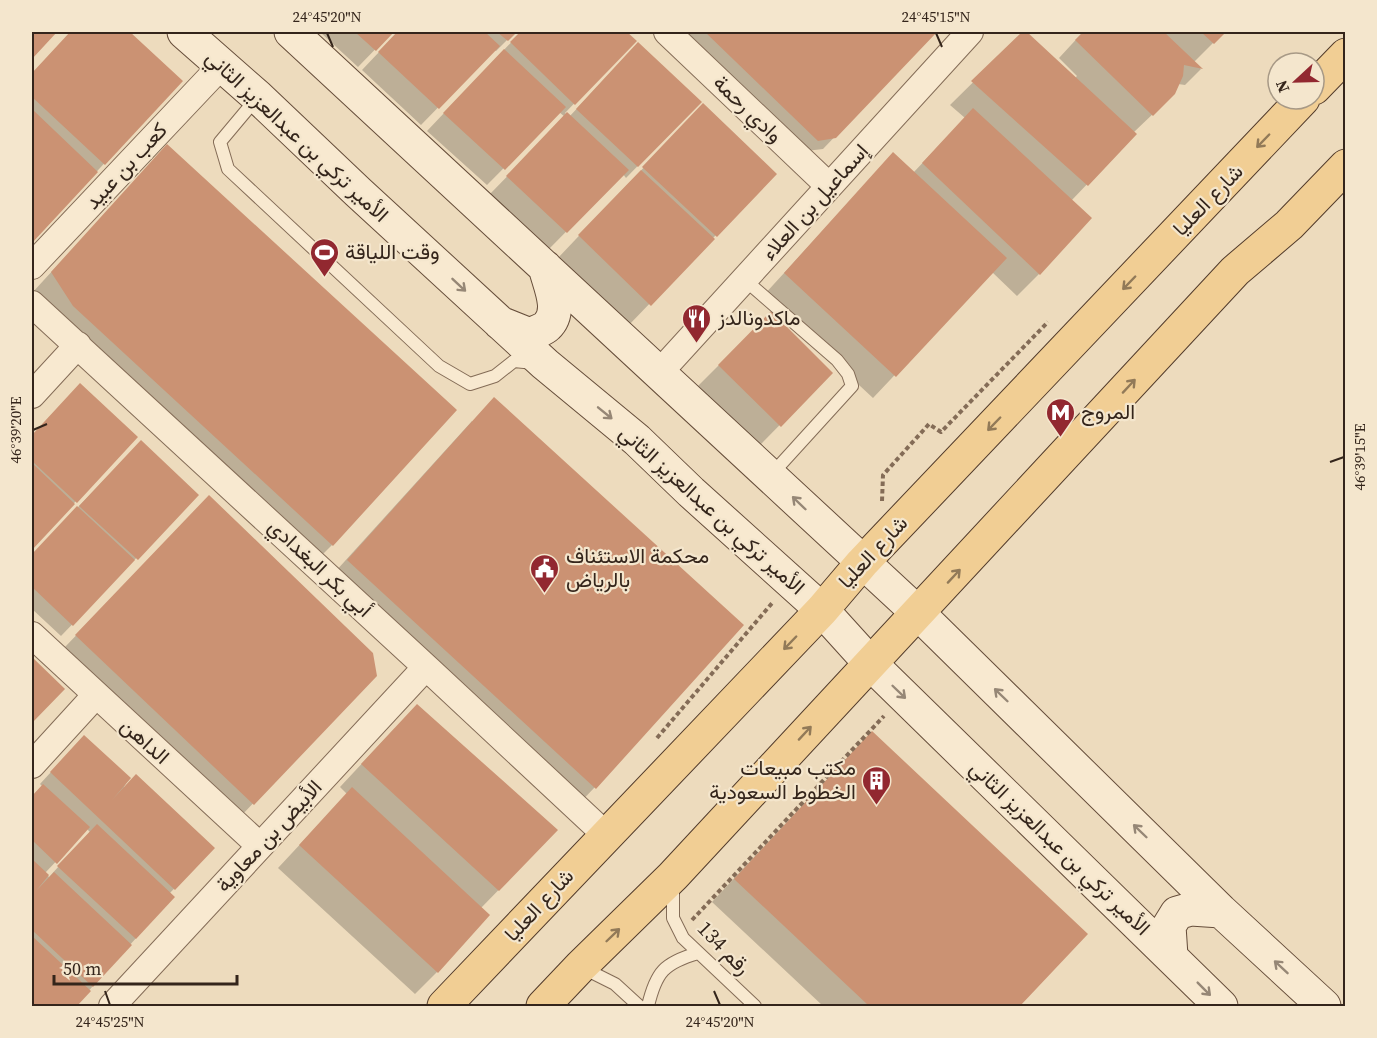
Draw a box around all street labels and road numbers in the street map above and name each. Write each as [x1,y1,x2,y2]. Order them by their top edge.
street label: الأمير تركي بن عبدالعزيز الثاني [197,43,395,231]
street label: وادي رحمة [705,68,790,151]
street label: كعب بن عبيد [78,116,173,215]
street label: إسماعيل بن العلاء [754,137,875,266]
street label: شارع العليا [1166,157,1249,242]
street label: الأمير تركي بن عبدالعزيز الثاني [611,418,812,603]
street label: شارع العليا [831,509,914,594]
street label: أبي بكر البغدادي [260,512,379,626]
street label: الداهن [115,711,176,770]
street label: الأمير تركي بن عبدالعزيز الثاني [962,754,1157,944]
street label: الأبيض بن معاوية [209,773,328,898]
street label: شارع العليا [497,862,580,947]
street label: رقم 134 [691,914,757,981]

